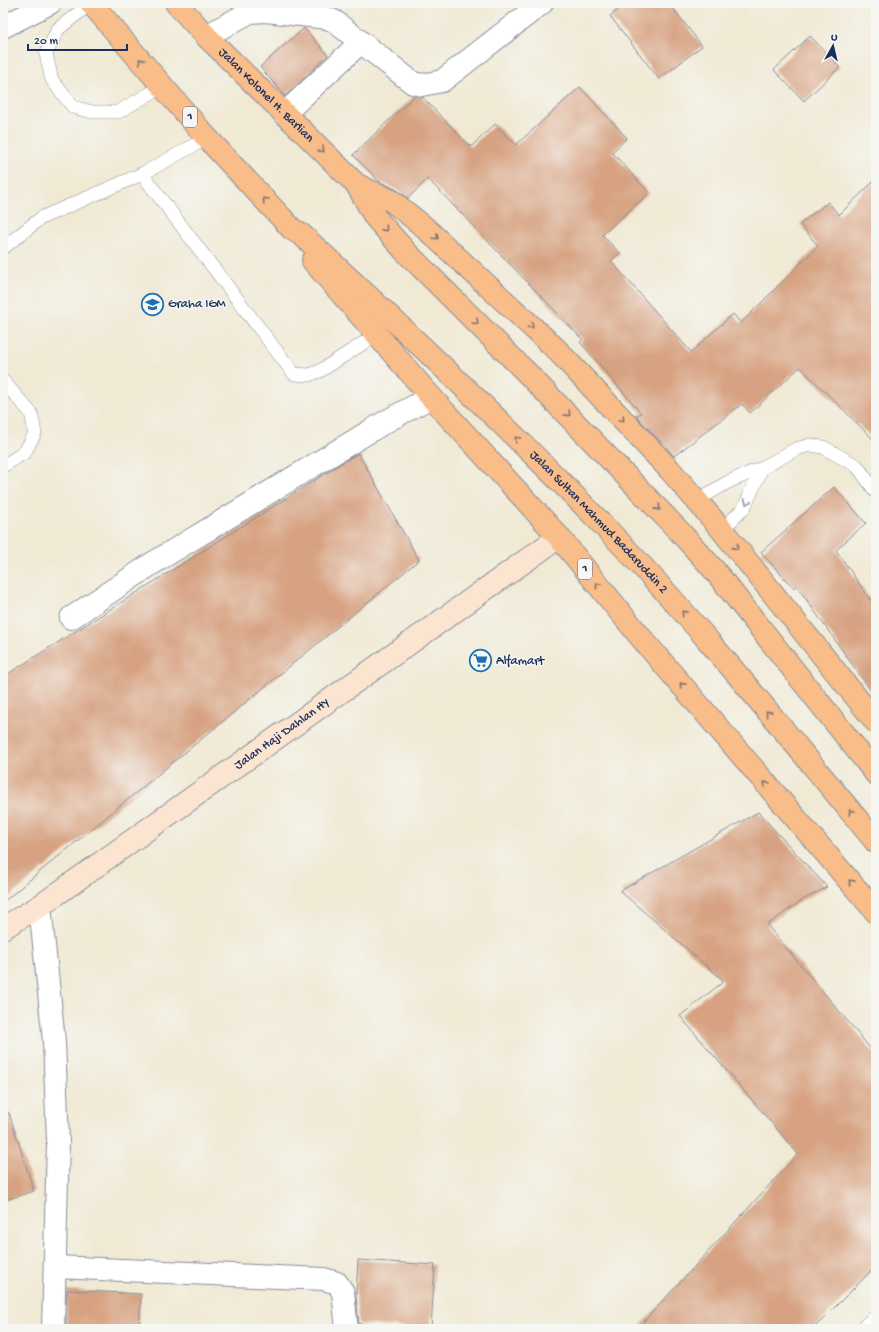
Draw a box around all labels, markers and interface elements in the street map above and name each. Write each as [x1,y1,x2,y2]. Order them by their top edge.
scale bar [28,26,127,52]
north arrow [813,26,853,66]
text: U [830,32,839,45]
text: 20 m [34,35,59,49]
street label: Jalan Kolonel H. Barlian [215,45,318,146]
one-way arrow [139,59,146,66]
road number: 1 [183,107,197,127]
one-way arrow [317,145,325,153]
one-way arrow [262,197,270,205]
one-way arrow [381,224,388,232]
one-way arrow [431,233,439,240]
school or university icon: Graha IGM [140,291,166,317]
place label: Graha IGM [168,297,227,312]
one-way arrow [471,317,479,325]
one-way arrow [526,321,534,329]
one-way arrow [563,409,570,417]
one-way arrow [617,414,624,422]
one-way arrow [514,436,522,444]
street label: Jalan Sultan Mahmud Badaruddin 2 [526,447,671,597]
one-way arrow [744,498,752,506]
one-way arrow [653,503,661,511]
one-way arrow [732,543,739,550]
road number: 1 [578,559,592,579]
one-way arrow [596,583,603,590]
one-way arrow [681,610,689,618]
supermarket icon: Alfamart [467,648,493,674]
place label: Alfamart [496,654,546,669]
one-way arrow [679,682,686,690]
street label: Jalan Haji Dahlan HY [231,695,333,773]
one-way arrow [765,710,772,717]
one-way arrow [764,781,771,788]
one-way arrow [849,810,856,817]
one-way arrow [848,880,855,887]

